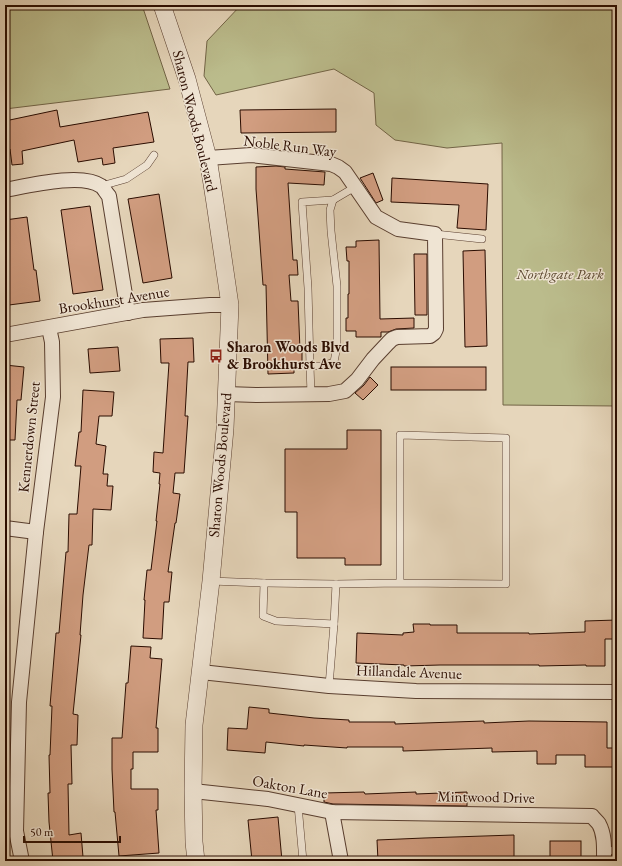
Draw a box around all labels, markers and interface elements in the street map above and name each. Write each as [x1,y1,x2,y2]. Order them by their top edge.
street label: Sharon Woods Boulevard [169,48,222,194]
street label: Noble Run Way [243,130,338,161]
park label: Northgate Park [515,264,604,283]
street label: Brookhurst Avenue [57,281,171,318]
place label: Sharon Woods Blvd & Brookhurst Ave [227,337,350,373]
bus stop icon: Sharon Woods Blvd & Brookhurst Ave [208,348,224,364]
street label: Kennerdown Street [13,380,44,493]
street label: Sharon Woods Boulevard [204,391,235,538]
street label: Hillandale Avenue [356,660,462,683]
street label: Oakton Lane [251,771,329,802]
street label: Mintwood Drive [437,786,535,807]
scale bar [24,818,120,844]
text: 50 m [30,824,54,840]

